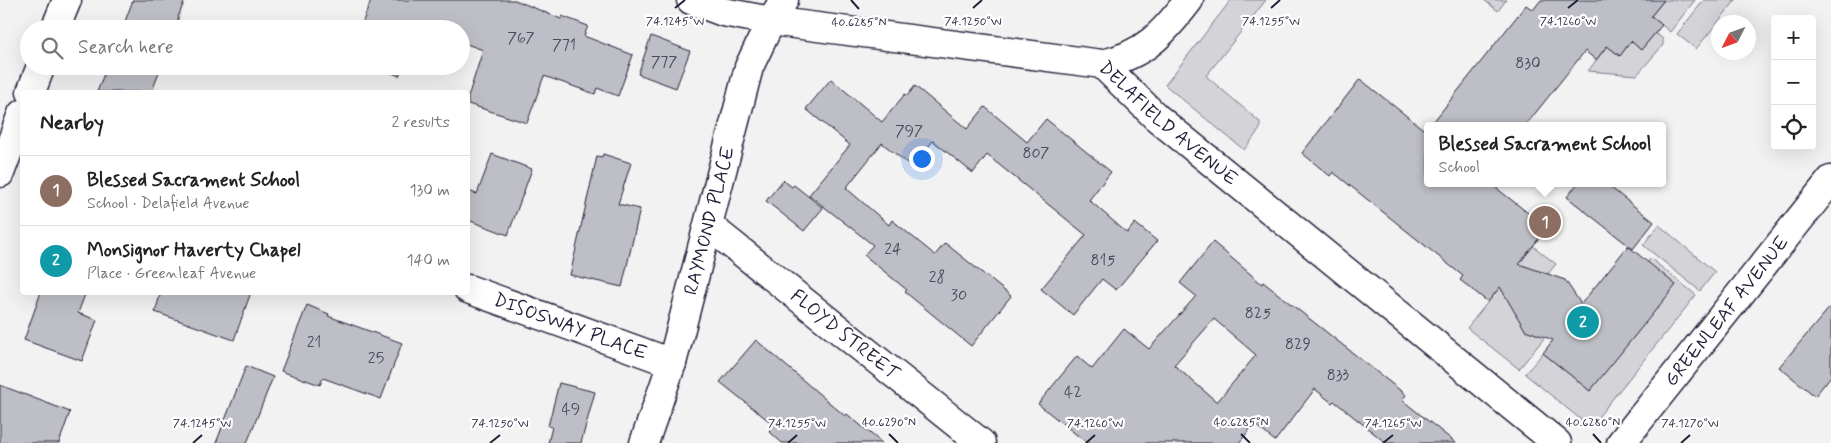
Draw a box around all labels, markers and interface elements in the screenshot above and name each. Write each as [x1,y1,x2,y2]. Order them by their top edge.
text: 74.1245°W [646,14,704,30]
text: 74.1250°W [944,14,1002,30]
text: 74.1255°W [1242,14,1300,30]
text: 74.1260°W [1540,14,1596,30]
text: 40.6285°N [832,15,886,31]
north arrow [1711,15,1756,60]
map controls [1771,15,1816,150]
button: + [1771,15,1816,60]
search box [20,20,470,75]
house number: 767 [507,28,535,49]
icon: search [38,34,66,62]
text: Search here [78,35,174,60]
house number: 771 [552,35,576,56]
house number: 777 [651,52,677,73]
house number: 830 [1515,53,1541,74]
street label: DELAFIELD AVENUE [1093,55,1243,191]
button: − [1771,60,1816,105]
button: locate [1771,105,1816,150]
text: Nearby [40,109,104,137]
text: 2 results [392,112,450,133]
house number: 797 [895,121,923,142]
popup [1424,122,1666,187]
text: Blessed Sacrament School [1439,132,1651,157]
street label: RAYMOND PLACE [678,143,740,298]
house number: 807 [1022,143,1050,164]
your location [909,146,935,172]
text: School [1439,157,1480,178]
text: Blessed Sacrament School [87,168,300,193]
text: 1 [52,180,60,201]
text: 130 m [409,180,450,201]
text: School · Delafield Avenue [87,193,250,214]
pin: 1 [1529,203,1561,241]
street label: GREENLEAF AVENUE [1659,230,1794,391]
text: Monsignor Haverty Chapel [87,238,301,263]
house number: 24 [884,239,902,260]
text: 2 [52,250,60,271]
text: 140 m [406,250,450,271]
house number: 815 [1091,250,1115,271]
text: Place · Greenleaf Avenue [87,263,256,284]
house number: 28 [929,267,945,288]
street label: FLOYD STREET [785,283,905,386]
house number: 30 [951,285,967,306]
street label: DISOSWAY PLACE [490,287,651,365]
house number: 825 [1245,303,1271,324]
pin: 2 [1567,303,1599,341]
house number: 21 [307,332,321,353]
house number: 829 [1285,334,1311,355]
house number: 25 [368,348,384,369]
house number: 833 [1327,365,1350,386]
house number: 42 [1064,382,1082,403]
house number: 49 [562,399,580,420]
text: 40.6290°N [862,415,916,431]
text: 40.6285°N [1214,415,1268,431]
text: 40.6280°N [1566,415,1620,431]
text: 74.1245°W [173,416,231,432]
text: 74.1250°W [471,416,529,432]
text: 74.1255°W [768,416,826,432]
text: 74.1260°W [1067,416,1123,432]
text: 74.1265°W [1365,416,1422,432]
text: 74.1270°W [1661,416,1719,432]

